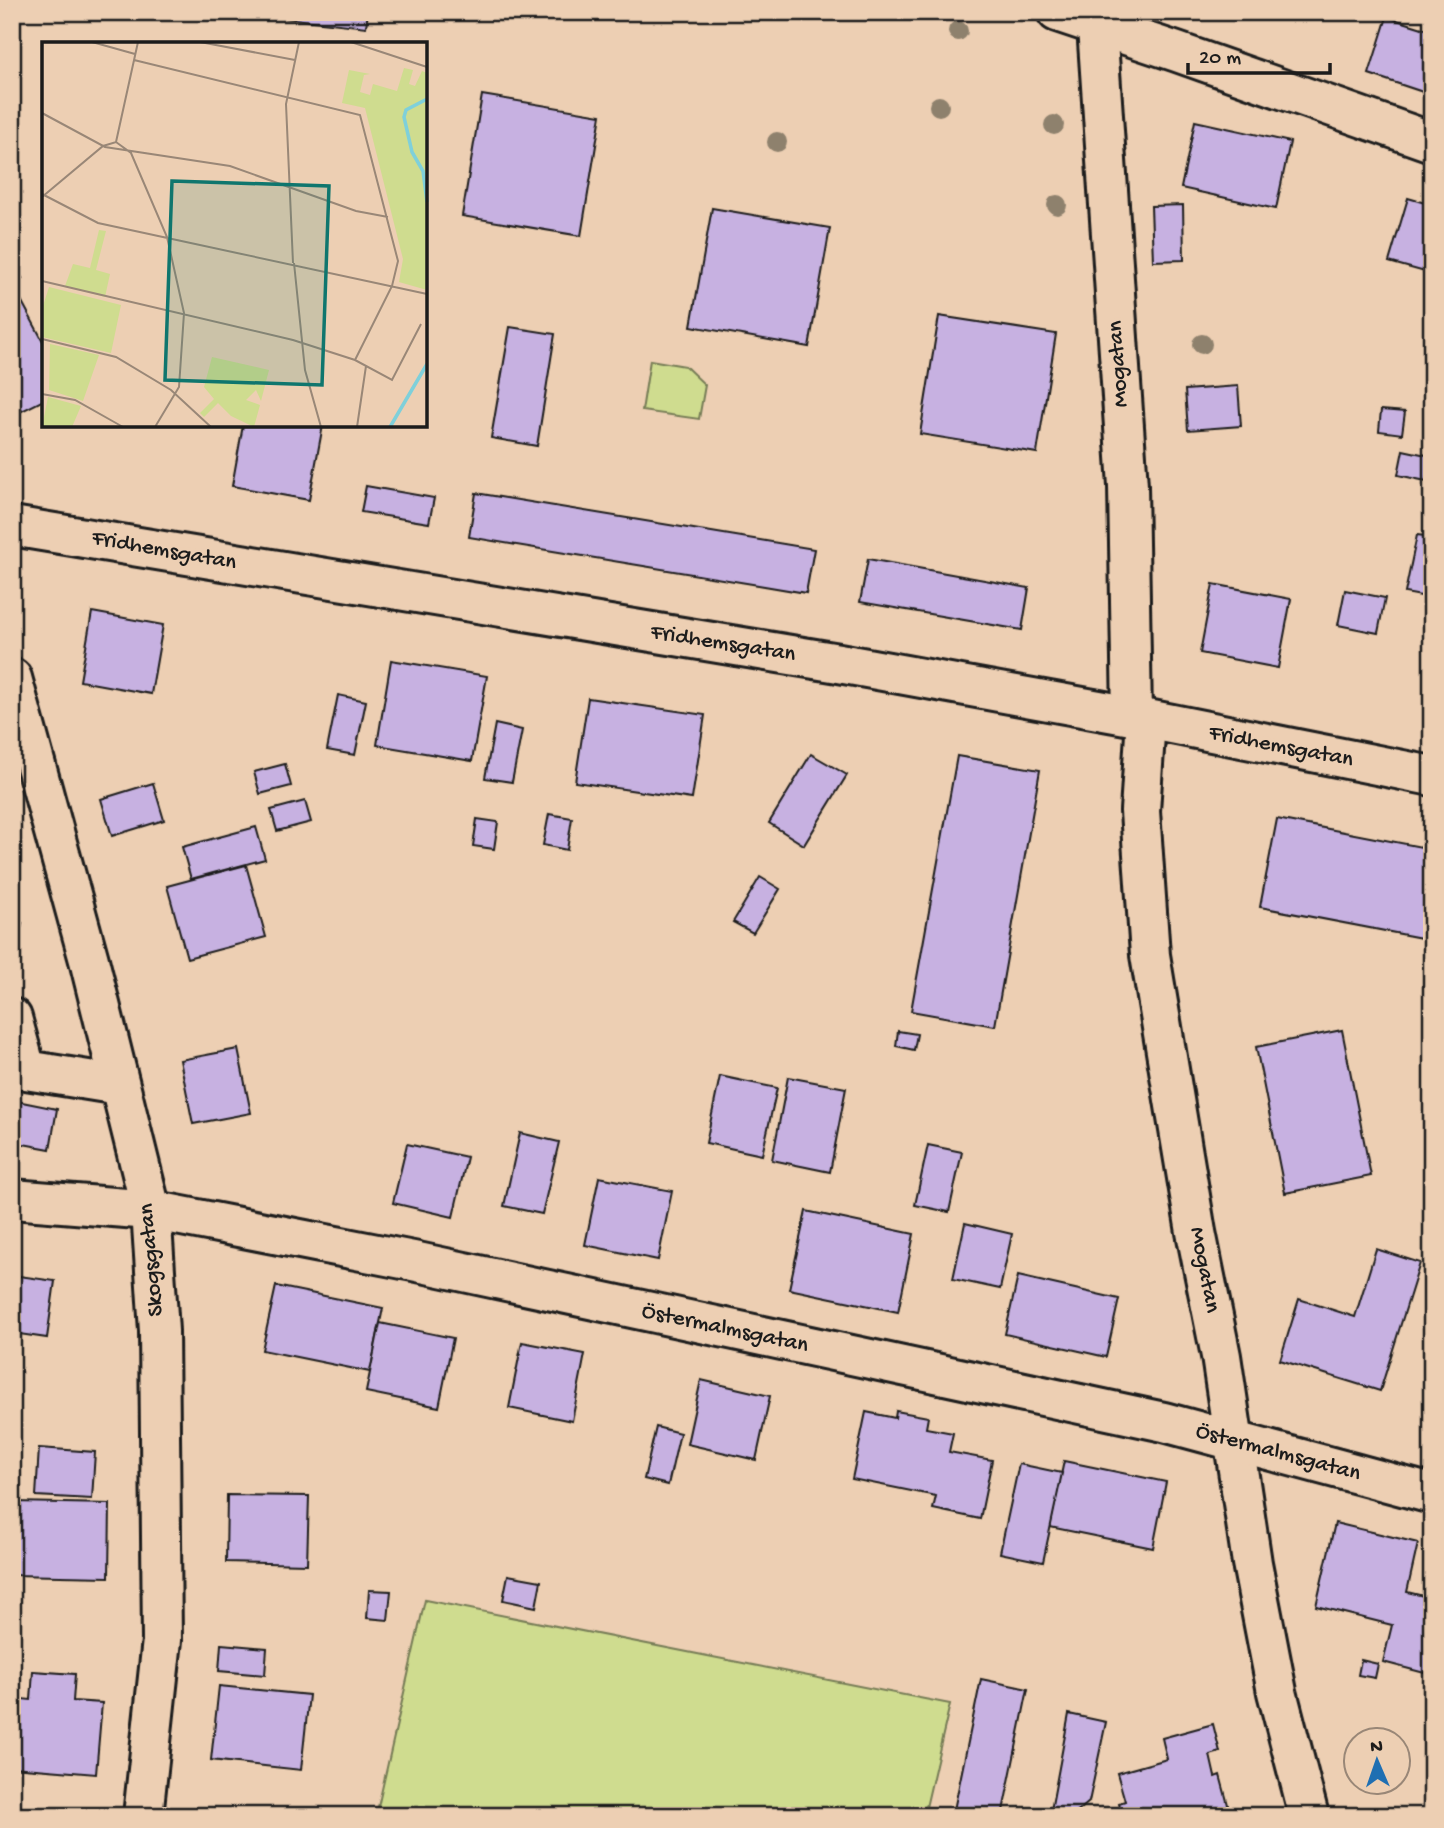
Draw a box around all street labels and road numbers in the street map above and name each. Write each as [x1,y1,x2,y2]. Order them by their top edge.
street label: Mogatan [1102,320,1135,408]
street label: Fridhemsgatan [89,525,238,577]
street label: Fridhemsgatan [648,619,797,669]
street label: Fridhemsgatan [1206,720,1355,774]
street label: Skogsgatan [134,1202,170,1318]
street label: Mogatan [1182,1225,1226,1315]
street label: Östermalmsgatan [639,1298,811,1360]
street label: Östermalmsgatan [1193,1418,1363,1488]

